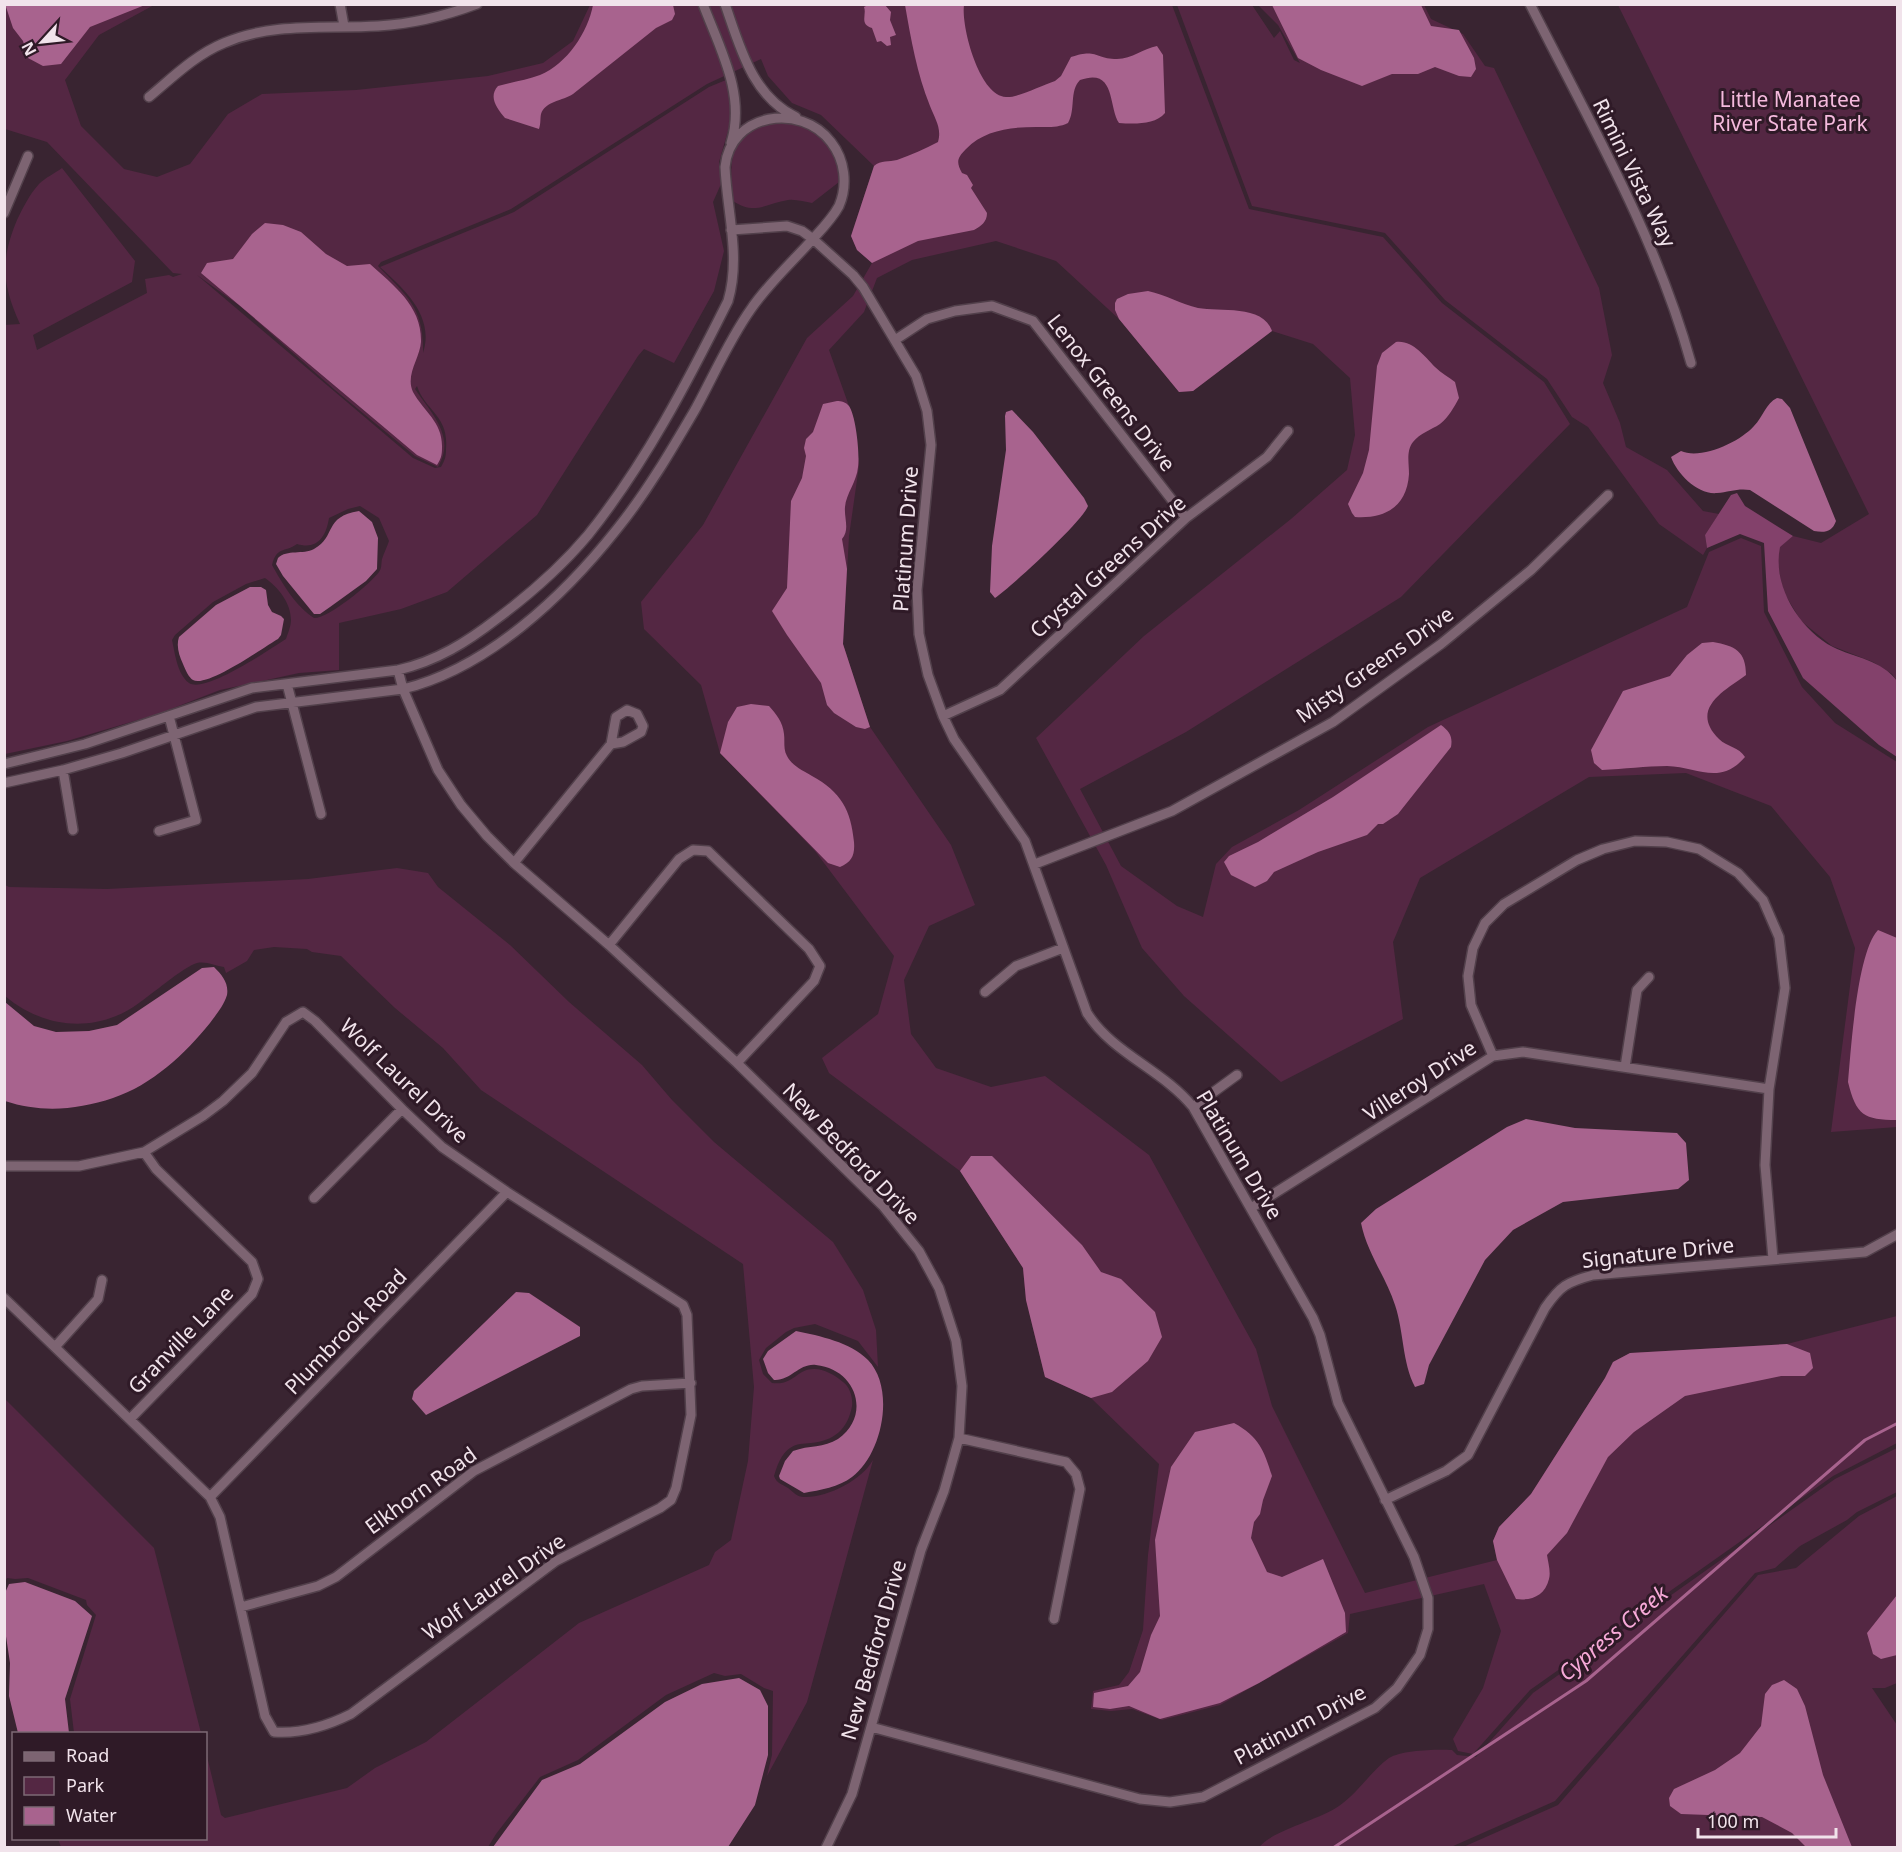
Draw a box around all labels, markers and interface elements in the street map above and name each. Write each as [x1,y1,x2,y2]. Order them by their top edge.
north arrow [12,12,72,72]
text: N [16,38,41,60]
park label: Little Manatee River State Park [1712,85,1868,137]
street label: Rimini Vista Way [1587,94,1683,252]
street label: Lenox Greens Drive [1042,308,1182,477]
street label: Platinum Drive [886,465,924,613]
street label: Crystal Greens Drive [1023,489,1191,644]
street label: Misty Greens Drive [1290,599,1459,729]
street label: Wolf Laurel Drive [334,1012,475,1149]
street label: Villeroy Drive [1358,1033,1481,1127]
street label: New Bedford Drive [777,1077,926,1230]
street label: Platinum Drive [1190,1085,1289,1224]
street label: Signature Drive [1581,1230,1735,1274]
street label: Plumbrook Road [278,1262,412,1400]
street label: Granville Lane [122,1279,239,1399]
street label: Elkhorn Road [359,1440,482,1540]
street label: Wolf Laurel Drive [416,1526,571,1646]
street label: New Bedford Drive [834,1556,912,1743]
water label: Cypress Creek [1551,1577,1674,1687]
street label: Platinum Drive [1229,1678,1371,1771]
legend [12,1732,207,1840]
text: Road [66,1743,109,1767]
text: Park [66,1773,104,1797]
scale bar [1698,1801,1836,1839]
text: Water [66,1803,117,1827]
text: 100 m [1707,1809,1759,1833]

